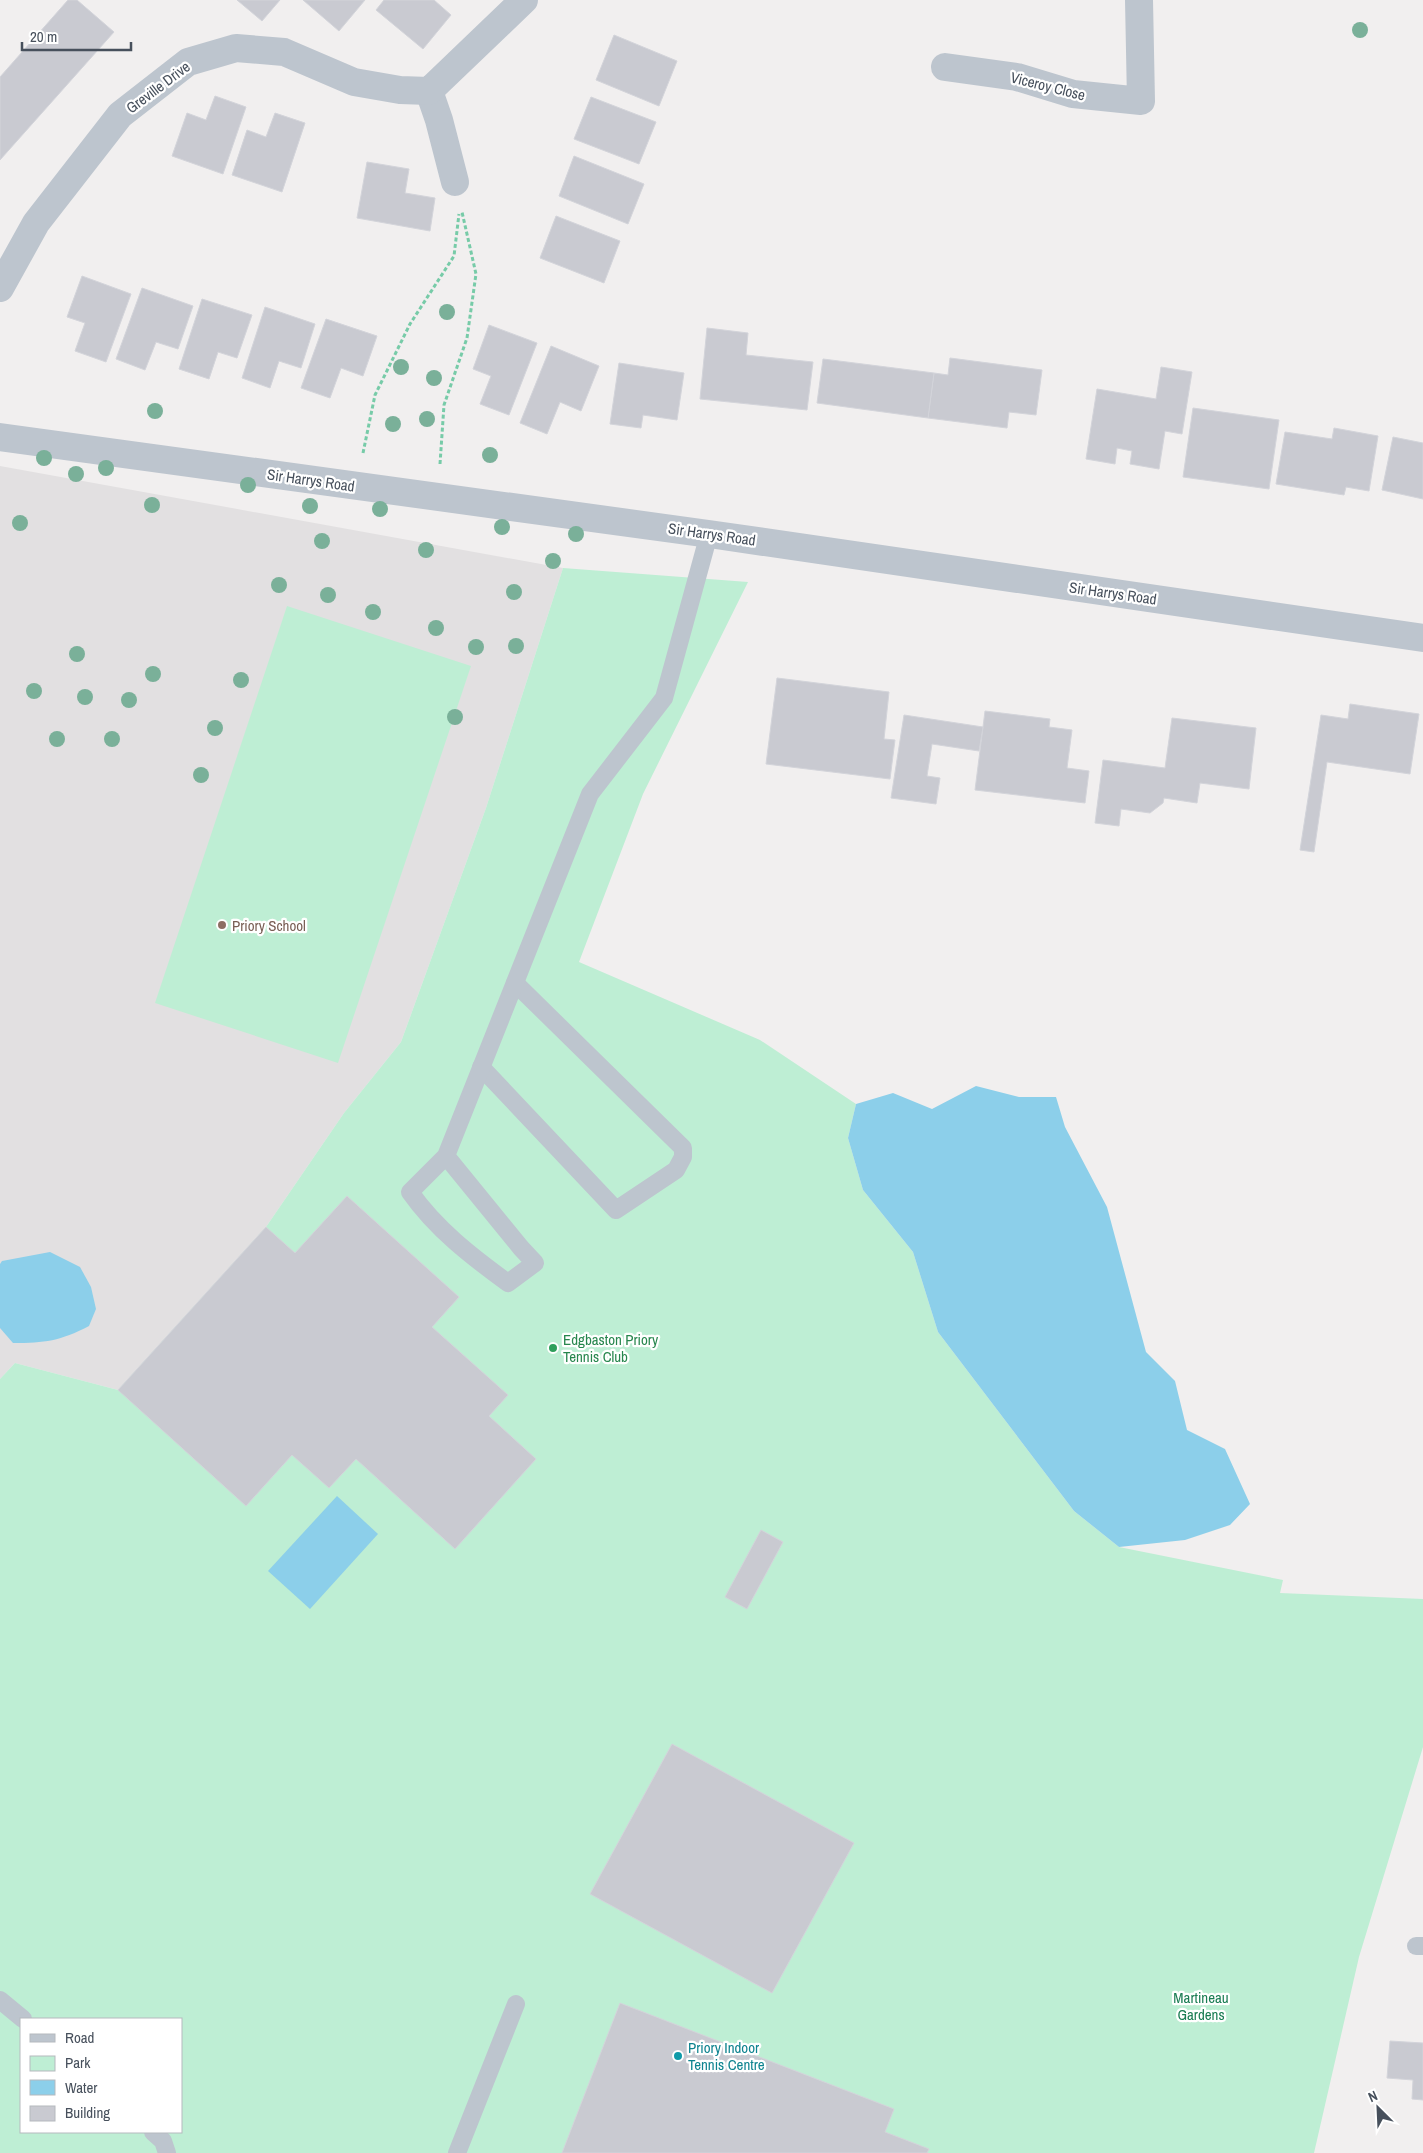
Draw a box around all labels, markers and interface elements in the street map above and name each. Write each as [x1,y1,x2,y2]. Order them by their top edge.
scale bar [22,20,131,52]
text: 20 m [30,26,57,47]
street label: Greville Drive [122,56,194,118]
street label: Viceroy Close [1008,67,1088,105]
street label: Sir Harrys Road [266,463,356,497]
street label: Sir Harrys Road [667,517,757,551]
street label: Sir Harrys Road [1068,576,1158,610]
place label: Priory School [232,915,306,936]
marker: Priory School [216,919,228,931]
place label: Edgbaston Priory Tennis Club [563,1329,659,1367]
marker: Edgbaston Priory Tennis Club [547,1342,559,1354]
park label: Martineau Gardens [1173,1987,1229,2025]
legend [20,2018,182,2133]
text: Road [65,2027,94,2048]
place label: Priory Indoor Tennis Centre [688,2037,765,2075]
marker: Priory Indoor Tennis Centre [672,2050,684,2062]
text: Park [65,2052,91,2073]
text: Water [65,2077,97,2098]
north arrow [1353,2083,1403,2133]
text: N [1365,2086,1380,2106]
text: Building [65,2102,110,2123]

